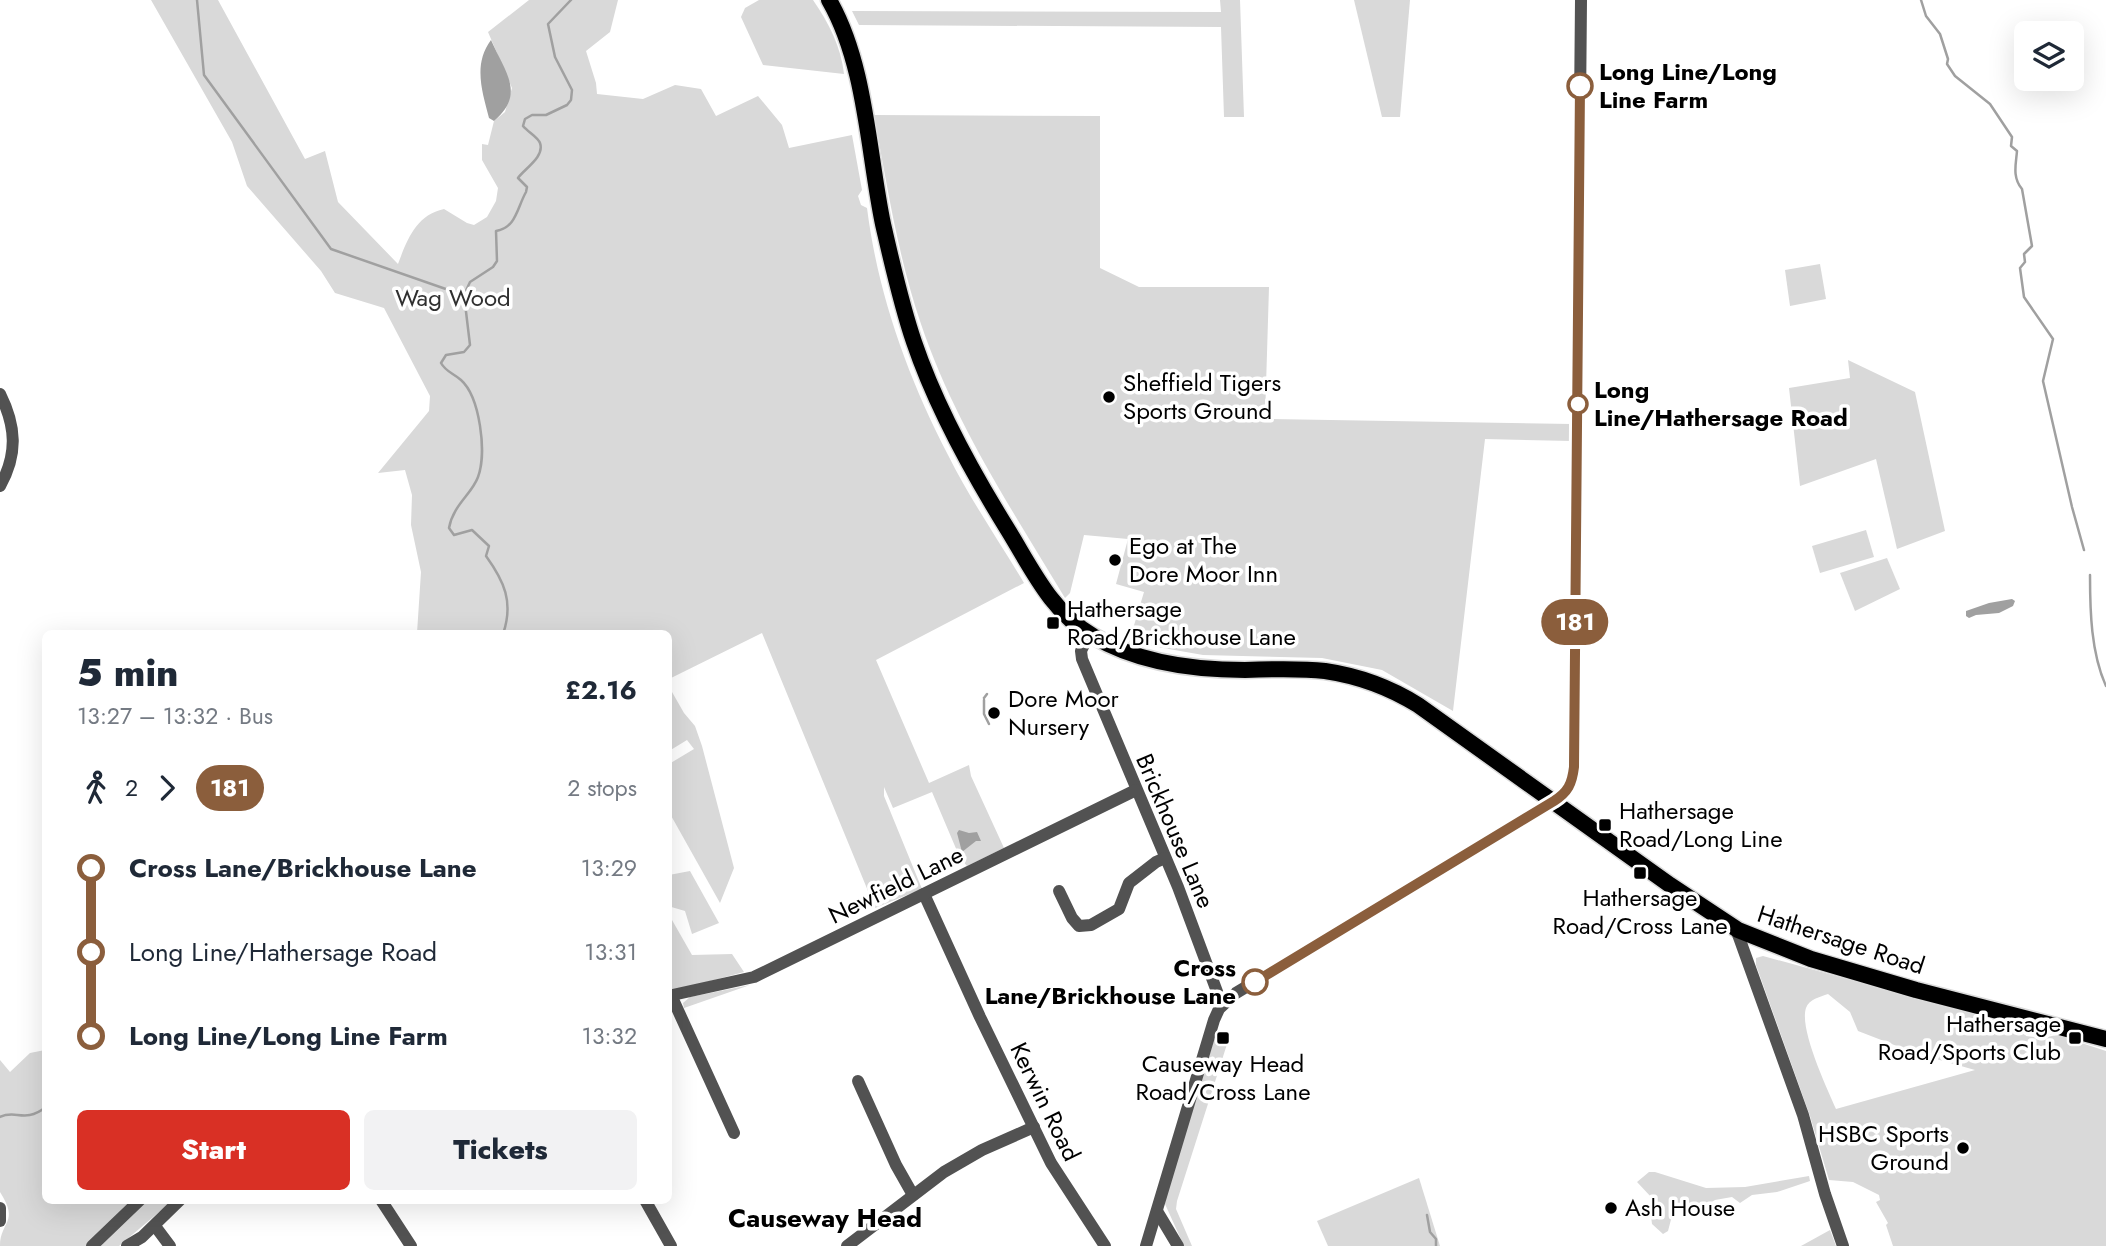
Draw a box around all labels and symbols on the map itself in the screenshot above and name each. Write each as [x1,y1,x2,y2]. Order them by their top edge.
place label: Long Line/Long Line Farm [1599,54,1777,117]
marker: Long Line/Long Line Farm [1567,73,1593,99]
park label: Wag Wood [395,280,511,315]
place label: Sheffield Tigers Sports Ground [1123,365,1281,428]
place label: Long Line/Hathersage Road [1594,372,1848,435]
marker: Sheffield Tigers Sports Ground [1101,389,1117,405]
marker: Long Line/Hathersage Road [1568,394,1588,414]
place label: Ego at The Dore Moor Inn [1129,528,1278,591]
marker: Ego at The Dore Moor Inn [1107,552,1123,568]
place label: Hathersage Road/Brickhouse Lane [1067,591,1296,654]
line badge: 181 [1535,599,1615,645]
marker: Hathersage Road/Brickhouse Lane [1045,615,1061,631]
place label: Dore Moor Nursery [1008,681,1120,744]
marker: Dore Moor Nursery [986,705,1002,721]
street label: Brickhouse Lane [1127,748,1224,913]
place label: Hathersage Road/Long Line [1619,793,1783,856]
marker: Hathersage Road/Long Line [1597,817,1613,833]
street label: Newfield Lane [822,837,969,932]
marker: Hathersage Road/Cross Lane [1632,865,1648,881]
place label: Hathersage Road/Cross Lane [1552,880,1728,943]
street label: Hathersage Road [1753,896,1929,983]
place label: Cross Lane/Brickhouse Lane [985,950,1236,1013]
marker: Cross Lane/Brickhouse Lane [1242,969,1268,995]
place label: Hathersage Road/Sports Club [1878,1006,2061,1069]
marker: Causeway Head Road/Cross Lane [1215,1030,1231,1046]
marker: Hathersage Road/Sports Club [2067,1030,2083,1046]
street label: Kerwin Road [1002,1036,1089,1167]
place label: Causeway Head Road/Cross Lane [1135,1046,1311,1109]
place label: HSBC Sports Ground [1818,1116,1949,1179]
marker: HSBC Sports Ground [1955,1140,1971,1156]
place label: Ash House [1625,1190,1735,1225]
district label: Causeway Head [728,1199,922,1237]
marker: Ash House [1603,1200,1619,1216]

